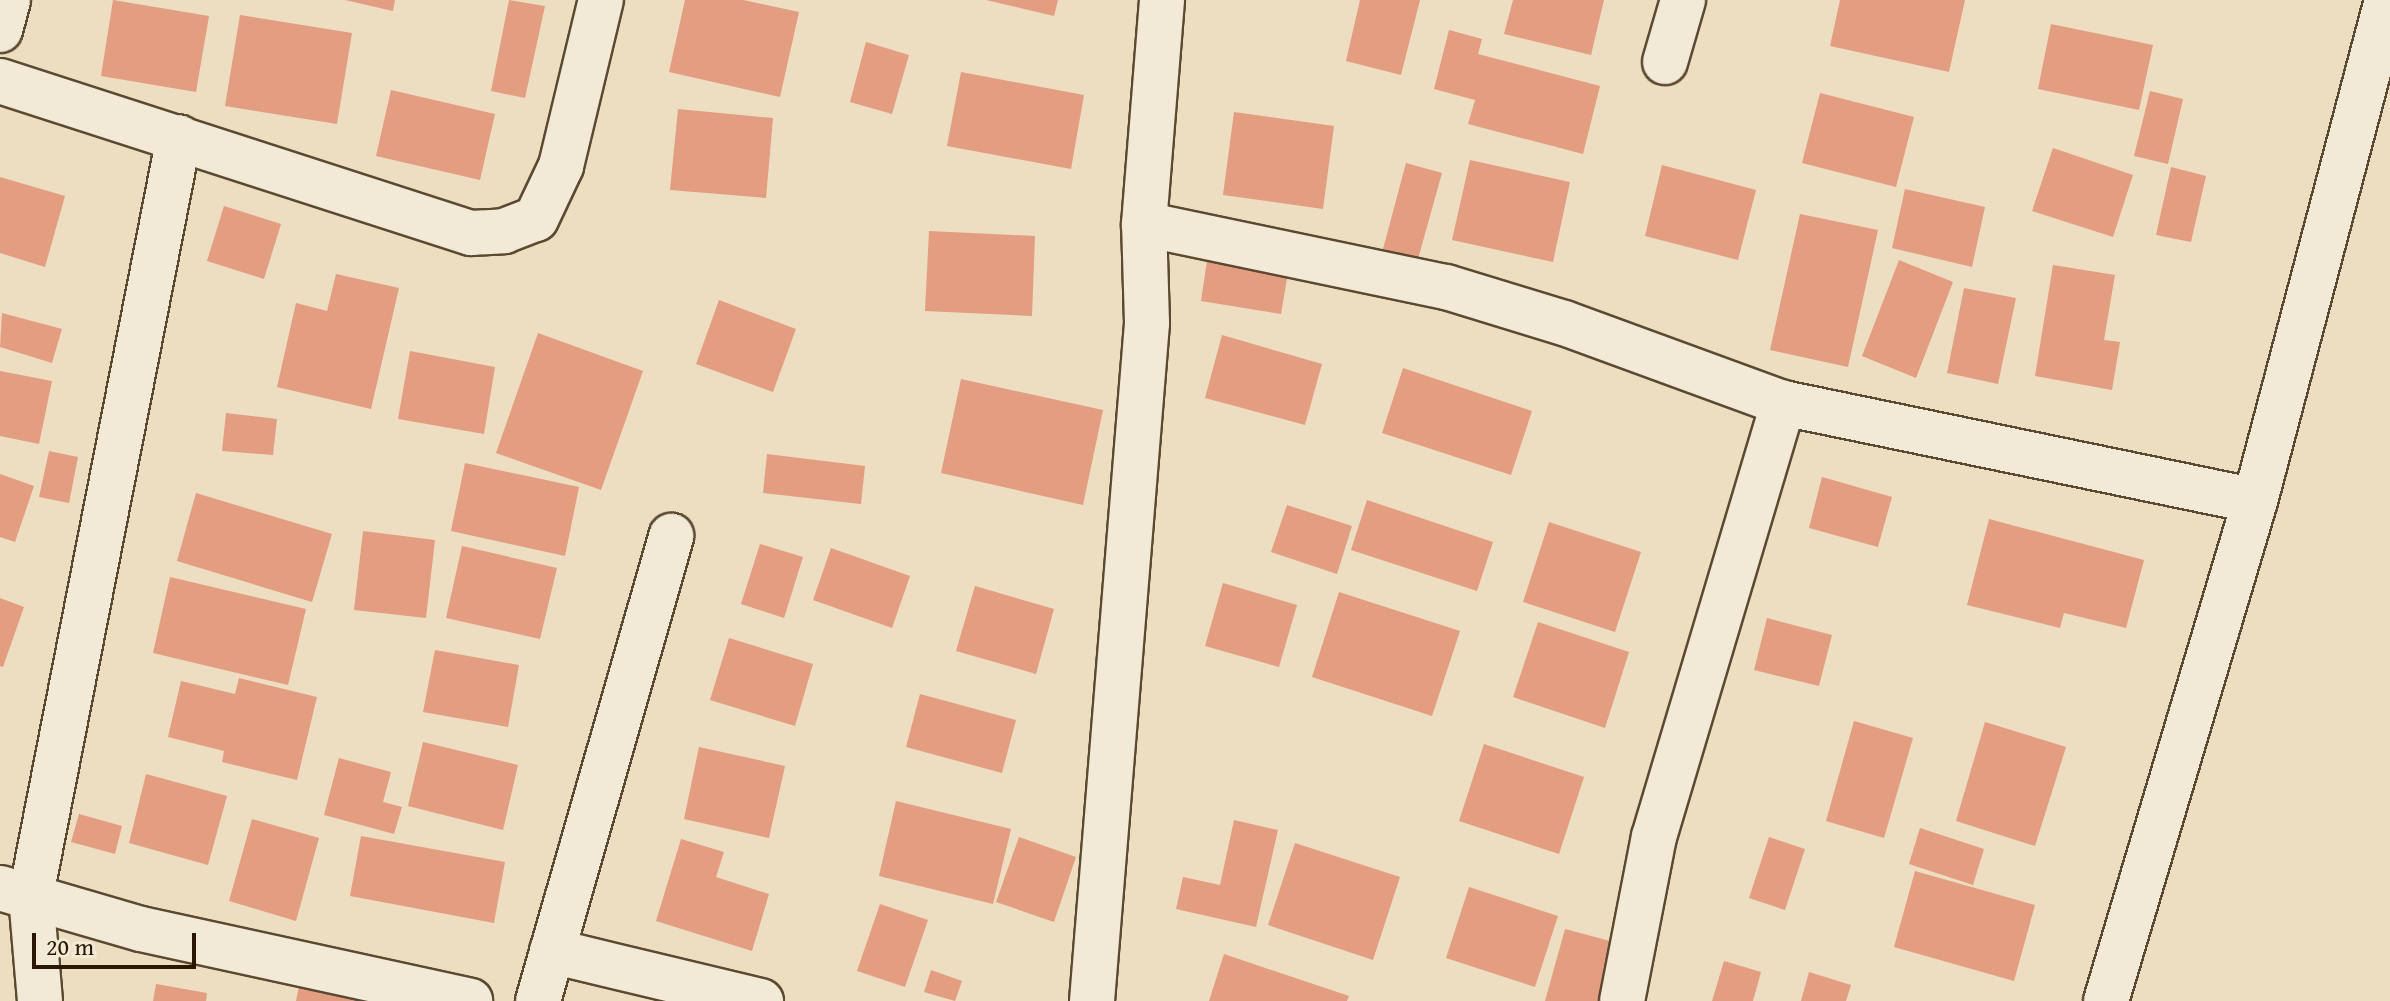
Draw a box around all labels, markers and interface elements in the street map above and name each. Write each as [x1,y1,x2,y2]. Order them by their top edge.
scale bar [36,917,200,967]
text: 20 m [46,929,94,964]

